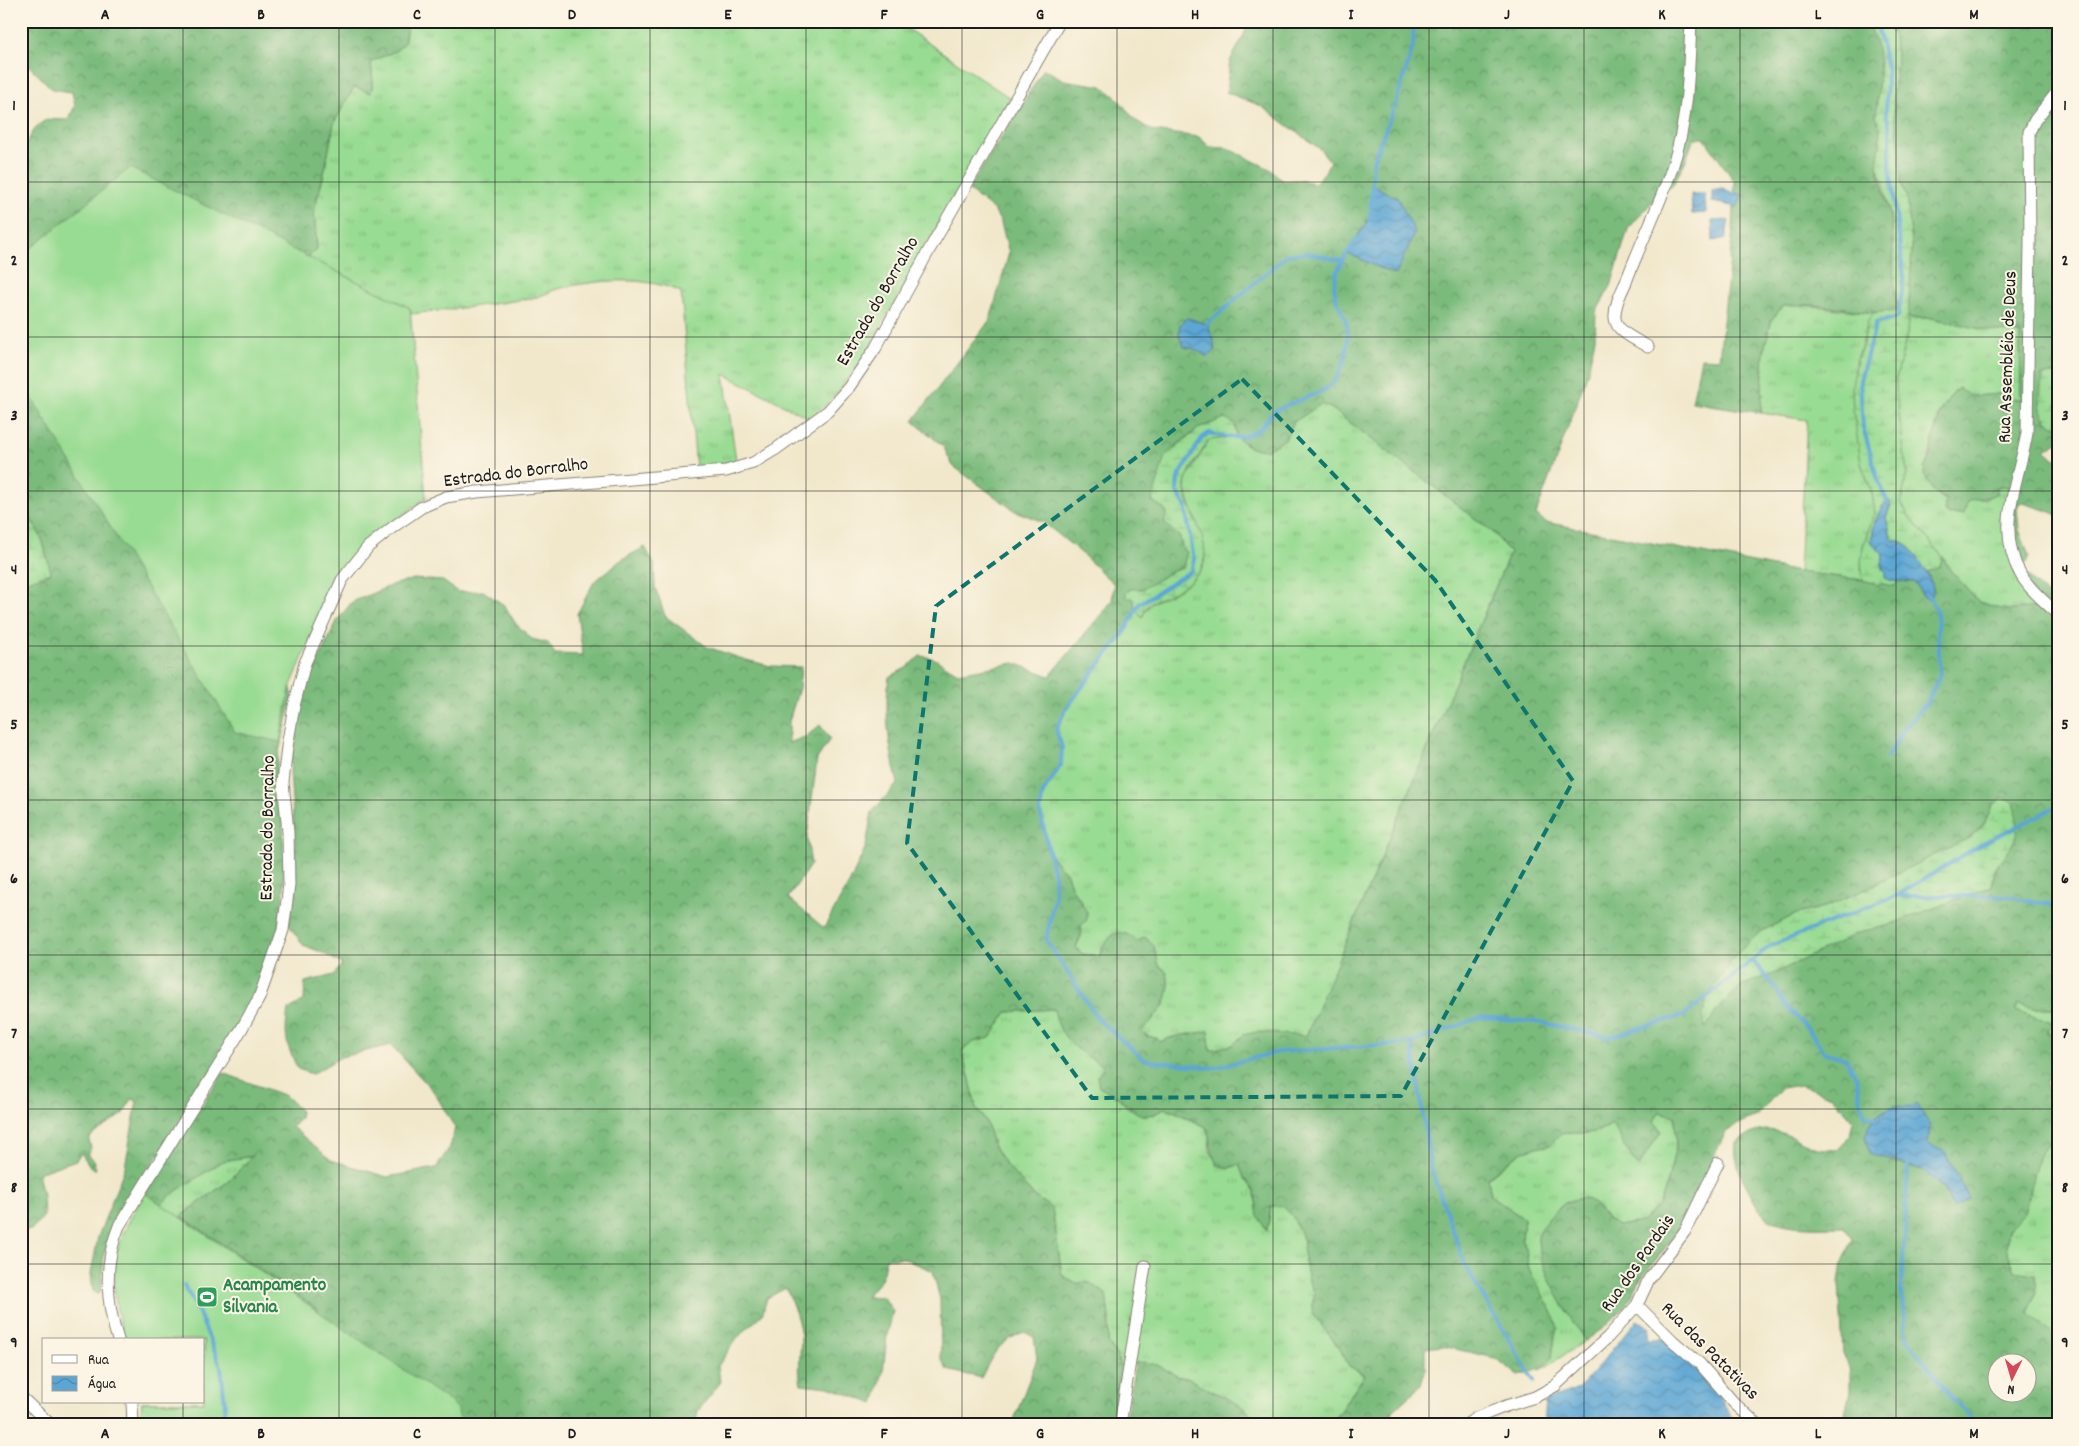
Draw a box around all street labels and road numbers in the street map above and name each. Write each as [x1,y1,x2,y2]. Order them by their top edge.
street label: Estrada do Borralho [831,232,927,372]
street label: Rua Assembléia de Deus [1993,271,2025,443]
street label: Estrada do Borralho [442,452,590,496]
street label: Estrada do Borralho [254,755,284,901]
street label: Rua dos Pardais [1595,1209,1683,1319]
street label: Rua das Patativas [1654,1297,1764,1407]

